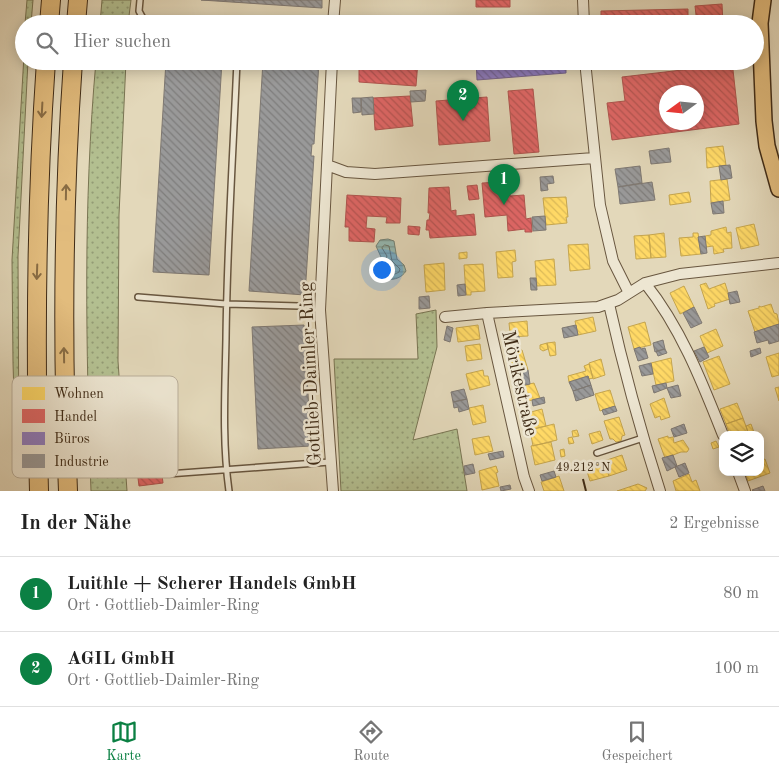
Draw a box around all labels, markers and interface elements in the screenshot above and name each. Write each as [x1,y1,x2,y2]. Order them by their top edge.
search box [15,15,764,70]
icon: search [33,29,61,57]
text: Hier suchen [73,33,171,52]
pin: 2 [447,80,479,121]
north arrow [659,85,704,130]
one-way arrow [38,102,47,118]
pin: 1 [488,164,520,205]
one-way arrow [61,185,71,201]
your location [369,257,395,283]
one-way arrow [32,264,42,280]
street label: Gottlieb-Daimler-Ring [297,280,326,467]
street label: Mörikestraße [497,329,540,438]
one-way arrow [59,347,69,364]
legend [12,376,178,478]
text: Wohnen [54,387,104,401]
text: Handel [54,410,97,424]
map controls [719,431,764,476]
button: layers [719,431,764,476]
text: Büros [54,432,90,446]
text: Industrie [54,455,109,469]
text: 49.212°N [556,462,610,474]
text: In der Nähe [20,513,131,534]
text: 2 Ergebnisse [669,516,759,532]
text: Luithle + Scherer Handels GmbH [67,575,357,594]
text: 1 [31,586,41,602]
text: 80 m [723,586,759,602]
text: Ort · Gottlieb-Daimler-Ring [67,598,259,614]
text: AGIL GmbH [67,650,175,669]
text: 2 [31,661,41,677]
text: 100 m [714,661,759,677]
text: Ort · Gottlieb-Daimler-Ring [67,673,259,689]
tab: Karte [106,718,141,765]
tab: Route [353,718,389,765]
tab: Gespeichert [602,718,673,765]

